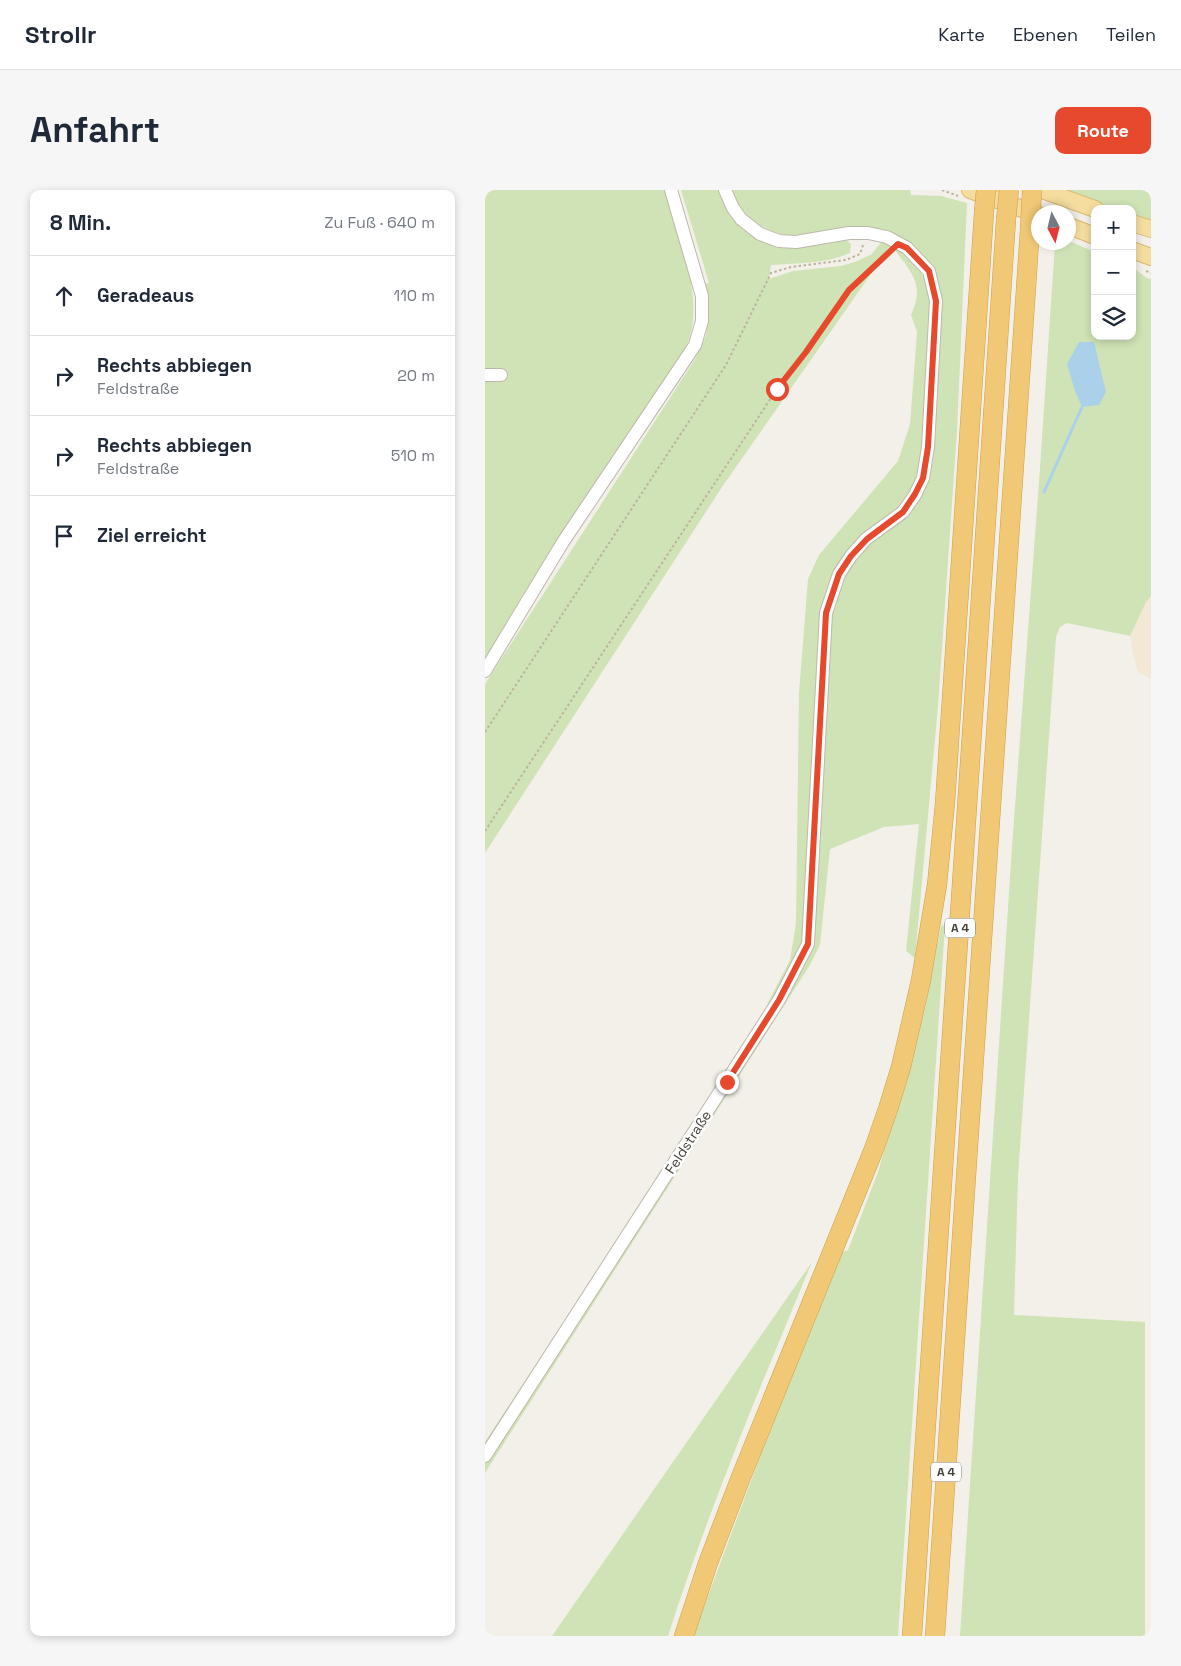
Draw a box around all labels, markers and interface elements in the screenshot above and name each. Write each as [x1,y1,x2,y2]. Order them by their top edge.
text: Strollr [25,19,97,50]
text: Karte [938,23,985,46]
text: Ebenen [1013,23,1078,46]
text: Teilen [1106,23,1156,46]
button: Route [1055,107,1151,154]
text: Anfahrt [30,108,160,152]
north arrow [1031,205,1076,250]
map controls [1091,205,1136,340]
button: + [1091,205,1136,250]
text: 8 Min. [50,209,111,236]
text: Zu Fuß · 640 m [324,212,435,233]
button: − [1091,250,1136,295]
icon: ahead [50,282,78,310]
text: Geradeaus [97,283,194,308]
text: 110 m [393,285,435,306]
button: layers [1091,295,1136,340]
text: Rechts abbiegen [97,353,252,378]
icon: right [50,362,78,390]
text: 20 m [397,365,435,386]
text: Feldstraße [97,378,179,399]
route start [766,378,789,401]
text: Rechts abbiegen [97,433,252,458]
icon: right [50,442,78,470]
text: 510 m [391,445,435,466]
text: Feldstraße [97,458,179,479]
icon: arrive [50,522,78,550]
text: Ziel erreicht [97,523,207,548]
road number: A 4 [945,918,975,938]
route end [716,1071,739,1094]
street label: Feldstraße [661,1107,715,1177]
road number: A 4 [931,1462,961,1481]

